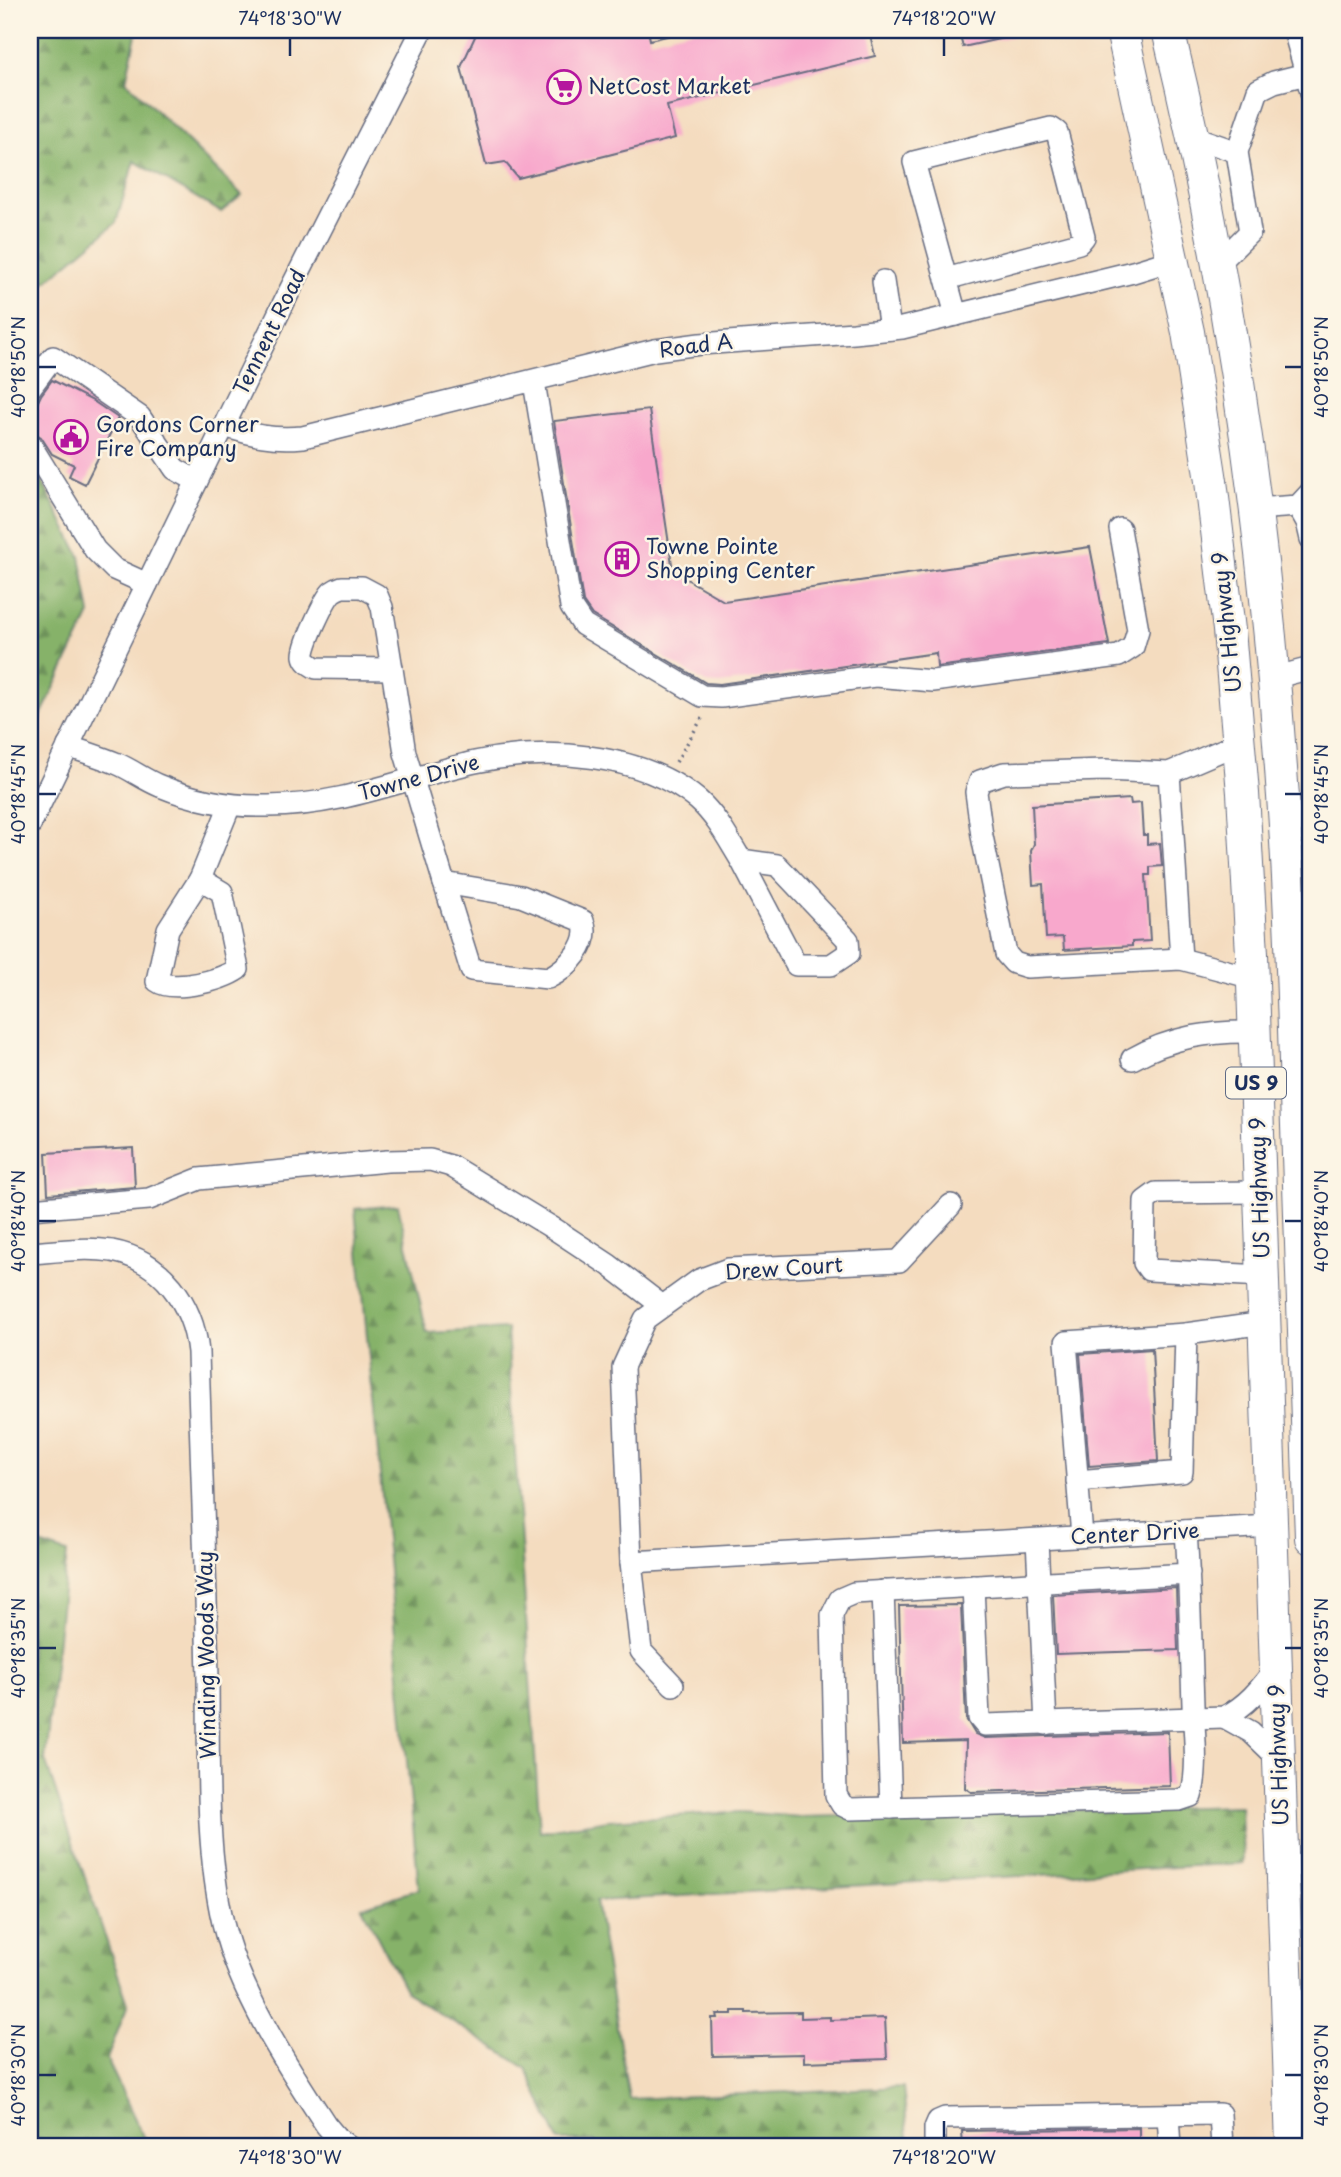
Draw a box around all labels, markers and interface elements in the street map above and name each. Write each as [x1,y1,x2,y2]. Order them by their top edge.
text: 74°18'30"W [238,4,342,31]
text: 74°18'20"W [892,4,997,31]
supermarket icon: NetCost Market [545,68,583,106]
place label: NetCost Market [588,69,751,101]
street label: Tennent Road [224,263,313,400]
text: 40°18'50"N [4,316,31,418]
text: 40°18'50"N [1307,316,1334,418]
street label: Road A [657,324,734,364]
place label: Gordons Corner Fire Company [96,407,259,463]
public building icon: Gordons Corner Fire Company [52,418,90,456]
place label: Towne Pointe Shopping Center [646,529,815,585]
building icon: Towne Pointe Shopping Center [603,540,641,578]
street label: US Highway 9 [1202,550,1248,695]
text: 40°18'45"N [4,744,31,844]
text: 40°18'45"N [1307,744,1334,844]
street label: Towne Drive [355,745,482,808]
road number: US 9 [1226,1068,1286,1098]
street label: US Highway 9 [1240,1117,1276,1260]
text: 40°18'40"N [4,1170,31,1272]
text: 40°18'40"N [1307,1170,1334,1272]
street label: Drew Court [724,1247,844,1287]
street label: Center Drive [1069,1513,1200,1551]
street label: Winding Woods Way [187,1551,223,1759]
text: 40°18'35"N [4,1597,31,1699]
text: 40°18'35"N [1307,1597,1334,1699]
street label: US Highway 9 [1259,1684,1295,1827]
text: 40°18'30"N [4,2024,31,2126]
text: 40°18'30"N [1307,2024,1334,2126]
text: 74°18'30"W [238,2143,342,2170]
text: 74°18'20"W [892,2143,997,2170]

